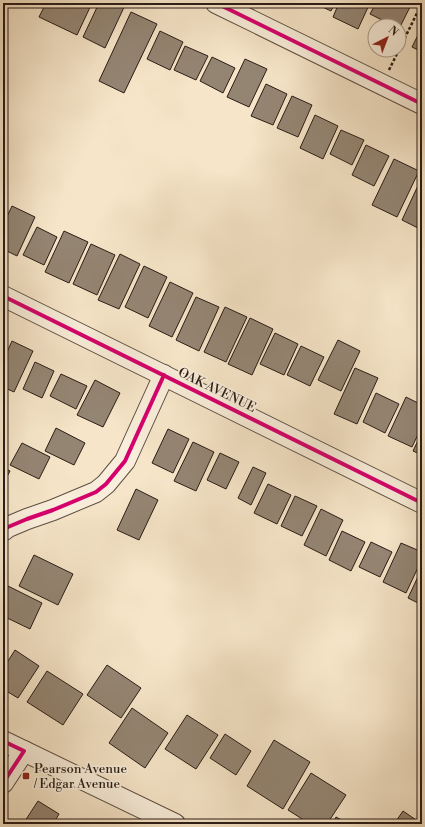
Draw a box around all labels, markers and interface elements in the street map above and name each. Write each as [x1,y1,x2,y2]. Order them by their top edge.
north arrow [367,18,407,58]
text: N [385,23,401,40]
street label: OAK AVENUE [176,364,259,416]
place label: Pearson Avenue / Edgar Avenue [33,761,128,792]
marker: Pearson Avenue / Edgar Avenue [21,771,31,781]

